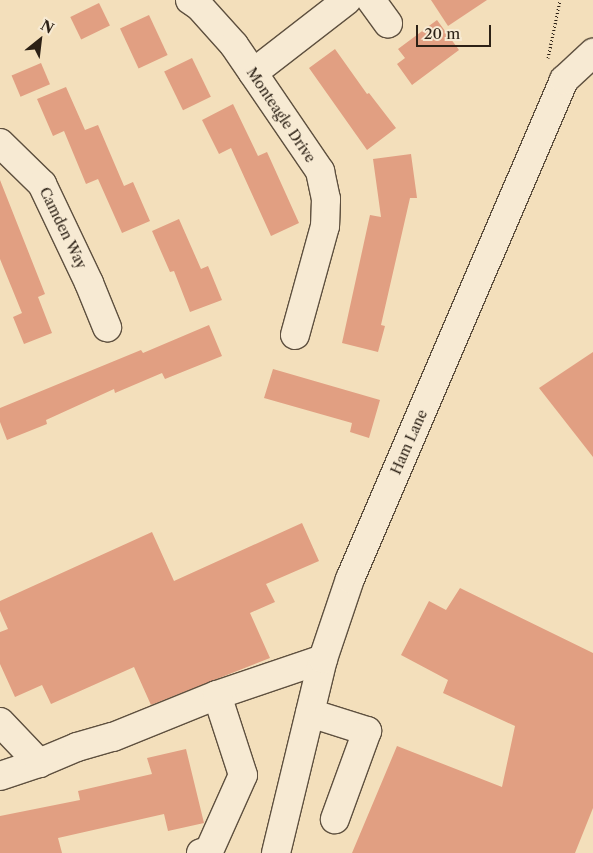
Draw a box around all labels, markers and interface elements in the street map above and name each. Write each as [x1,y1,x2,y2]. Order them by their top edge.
north arrow [15,15,65,65]
scale bar [418,15,493,47]
text: N [38,16,57,38]
text: 20 m [424,24,460,43]
street label: Monteagle Drive [243,64,319,166]
street label: Camden Way [36,184,90,272]
street label: Ham Lane [387,407,431,477]

